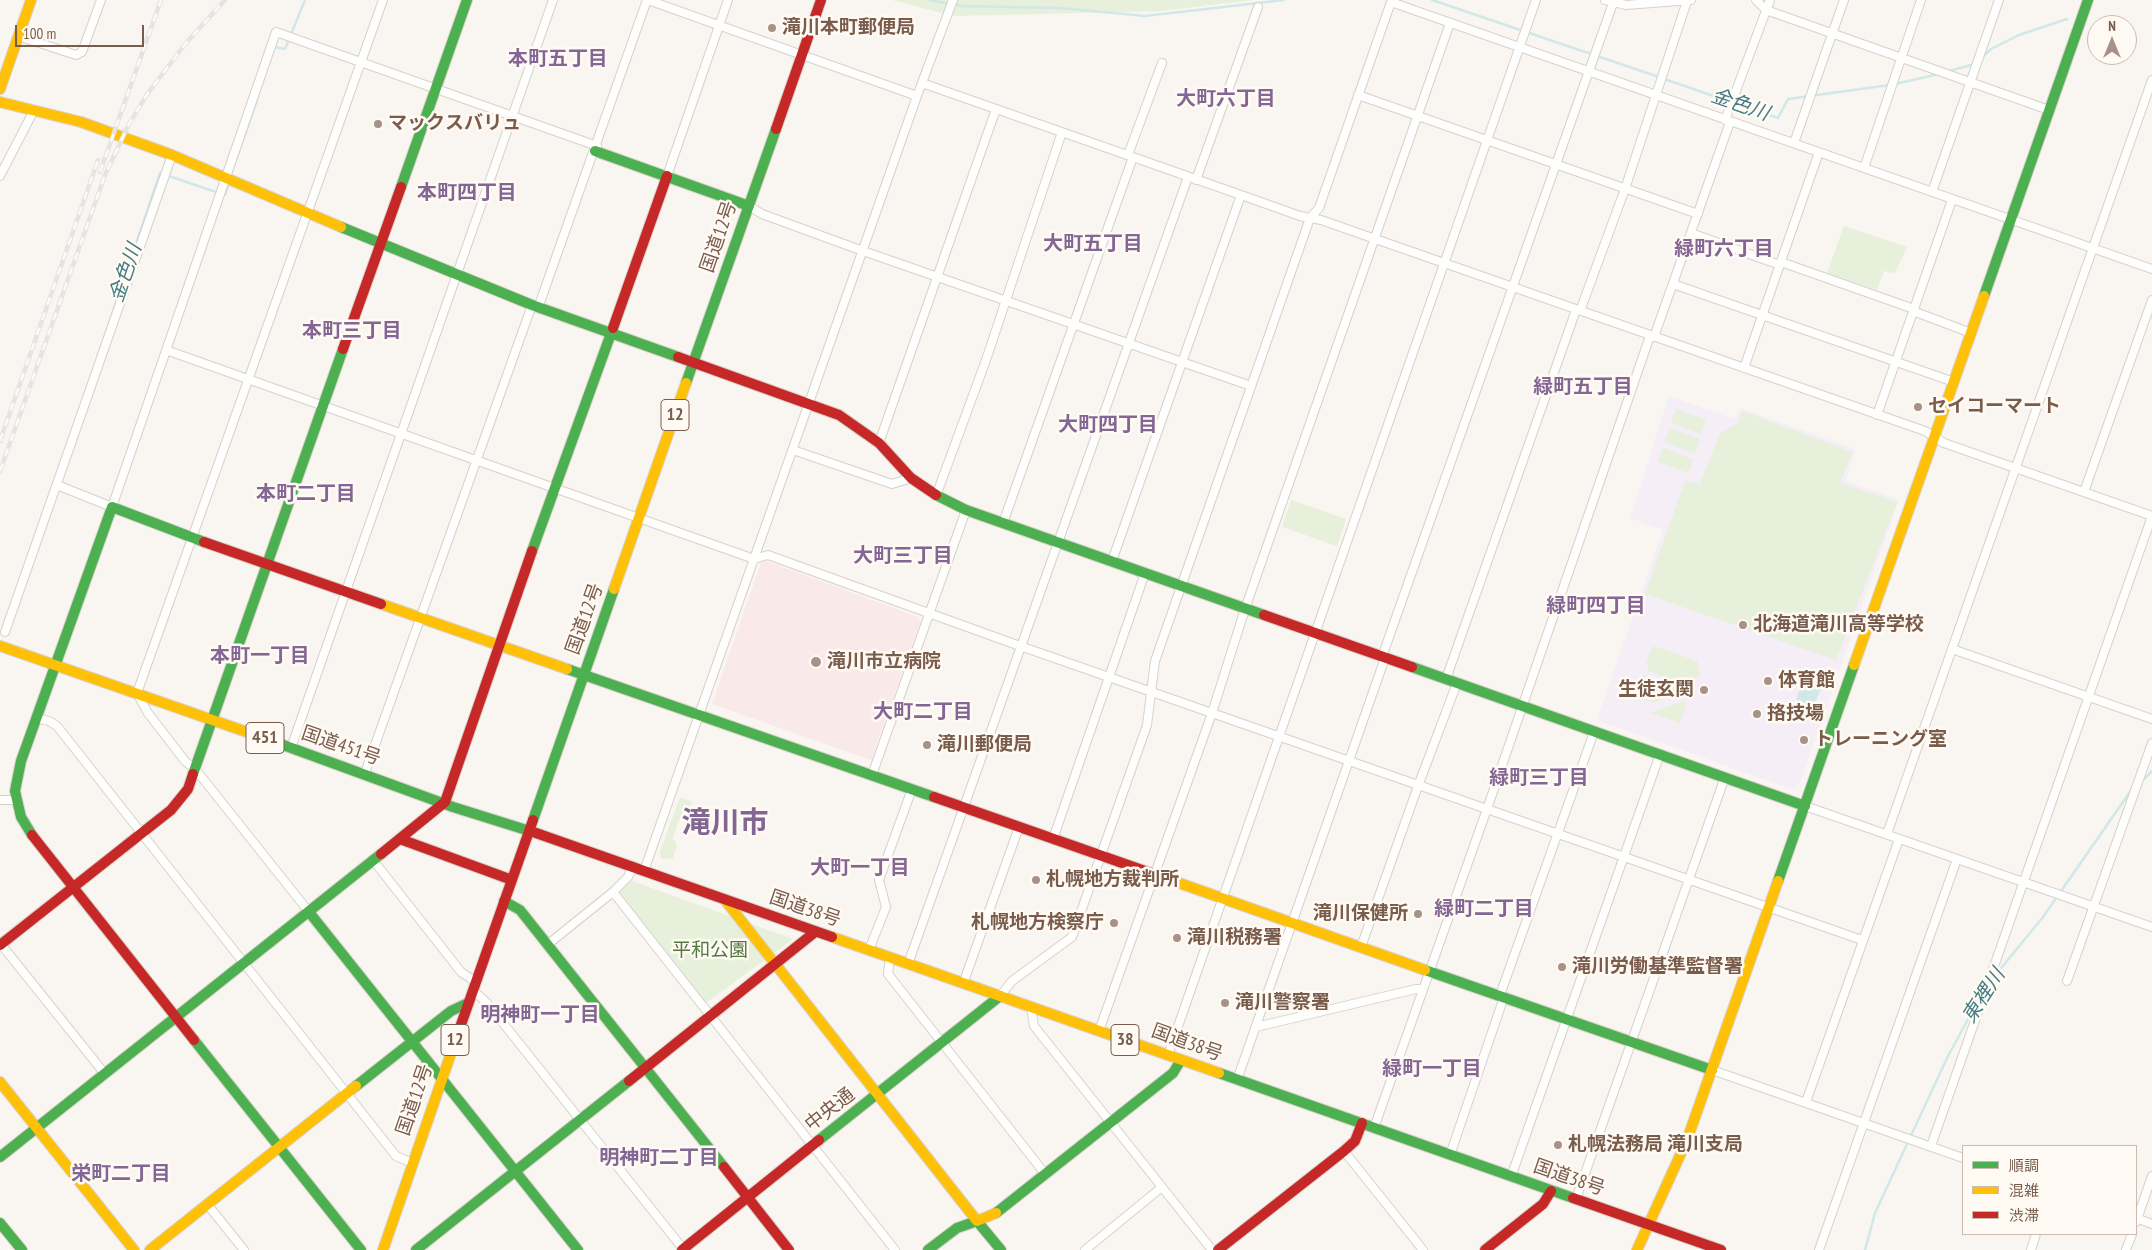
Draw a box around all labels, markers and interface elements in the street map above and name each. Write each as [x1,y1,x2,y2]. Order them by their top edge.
scale bar [18,15,146,47]
north arrow [2087,15,2137,65]
place label: 滝川本町郵便局 [782,17,915,39]
text: N [2108,17,2116,35]
marker: 滝川本町郵便局 [766,22,778,34]
text: 100 m [23,24,56,43]
district label: 本町五丁目 [508,47,608,71]
water label: 金色川 [1708,84,1772,126]
district label: 大町六丁目 [1176,87,1276,111]
place label: マックスバリュ [388,113,521,135]
marker: マックスバリュ [372,118,384,130]
district label: 本町四丁目 [417,181,517,205]
street label: 国道12号 [696,198,742,276]
district label: 大町五丁目 [1043,232,1143,256]
district label: 緑町六丁目 [1674,237,1774,261]
water label: 金色川 [105,241,147,305]
district label: 本町三丁目 [302,319,402,343]
district label: 緑町五丁目 [1533,375,1633,399]
place label: セイコーマート [1928,396,2061,418]
road number: 12 [661,400,689,430]
marker: セイコーマート [1912,401,1924,413]
district label: 大町四丁目 [1058,413,1158,437]
district label: 本町二丁目 [256,482,356,506]
district label: 大町三丁目 [853,544,953,568]
street label: 国道12号 [562,580,608,658]
district label: 緑町四丁目 [1546,594,1646,618]
place label: 北海道滝川高等学校 [1753,614,1924,636]
marker: 北海道滝川高等学校 [1737,619,1749,631]
district label: 本町一丁目 [210,644,310,668]
place label: 滝川市立病院 [827,651,941,673]
marker: 滝川市立病院 [809,655,823,669]
place label: 体育館 [1778,670,1835,692]
marker: 体育館 [1762,675,1774,687]
place label: 生徒玄関 [1618,679,1694,701]
marker: 生徒玄関 [1698,684,1710,696]
district label: 大町二丁目 [873,700,973,724]
place label: 挌技場 [1767,703,1824,725]
marker: 挌技場 [1751,708,1763,720]
road number: 451 [246,722,284,754]
street label: 国道451号 [298,722,384,770]
place label: トレーニング室 [1814,729,1947,751]
place label: 滝川郵便局 [937,734,1032,756]
marker: トレーニング室 [1798,734,1810,746]
marker: 滝川郵便局 [921,739,933,751]
district label: 緑町三丁目 [1489,766,1589,790]
district label: 滝川市 [682,807,768,841]
district label: 大町一丁目 [810,856,910,880]
place label: 札幌地方裁判所 [1046,869,1179,891]
marker: 札幌地方裁判所 [1030,874,1042,886]
street label: 国道38号 [766,886,844,932]
district label: 緑町二丁目 [1434,897,1534,921]
place label: 滝川保健所 [1313,903,1408,925]
marker: 滝川保健所 [1412,908,1424,920]
place label: 札幌地方検察庁 [971,912,1104,934]
marker: 札幌地方検察庁 [1108,917,1120,929]
place label: 滝川税務署 [1187,927,1282,949]
marker: 滝川税務署 [1171,932,1183,944]
park label: 平和公園 [672,940,748,962]
place label: 滝川労働基準監督署 [1572,956,1743,978]
marker: 滝川労働基準監督署 [1556,961,1568,973]
water label: 東裡川 [1958,964,2010,1028]
place label: 滝川警察署 [1235,992,1330,1014]
marker: 滝川警察署 [1219,997,1231,1009]
district label: 明神町一丁目 [480,1003,600,1027]
street label: 国道38号 [1148,1020,1226,1066]
road number: 12 [441,1024,469,1056]
road number: 38 [1111,1024,1139,1056]
district label: 緑町一丁目 [1382,1057,1482,1081]
street label: 国道12号 [392,1061,438,1139]
street label: 中央通 [801,1083,859,1137]
place label: 札幌法務局 滝川支局 [1568,1134,1743,1156]
marker: 札幌法務局 滝川支局 [1552,1139,1564,1151]
legend [1962,1145,2137,1235]
district label: 明神町二丁目 [599,1146,719,1170]
street label: 国道38号 [1530,1155,1608,1201]
text: 順調 [2009,1156,2039,1175]
district label: 栄町二丁目 [71,1162,171,1186]
text: 混雑 [2009,1181,2039,1200]
text: 渋滞 [2009,1206,2039,1225]

